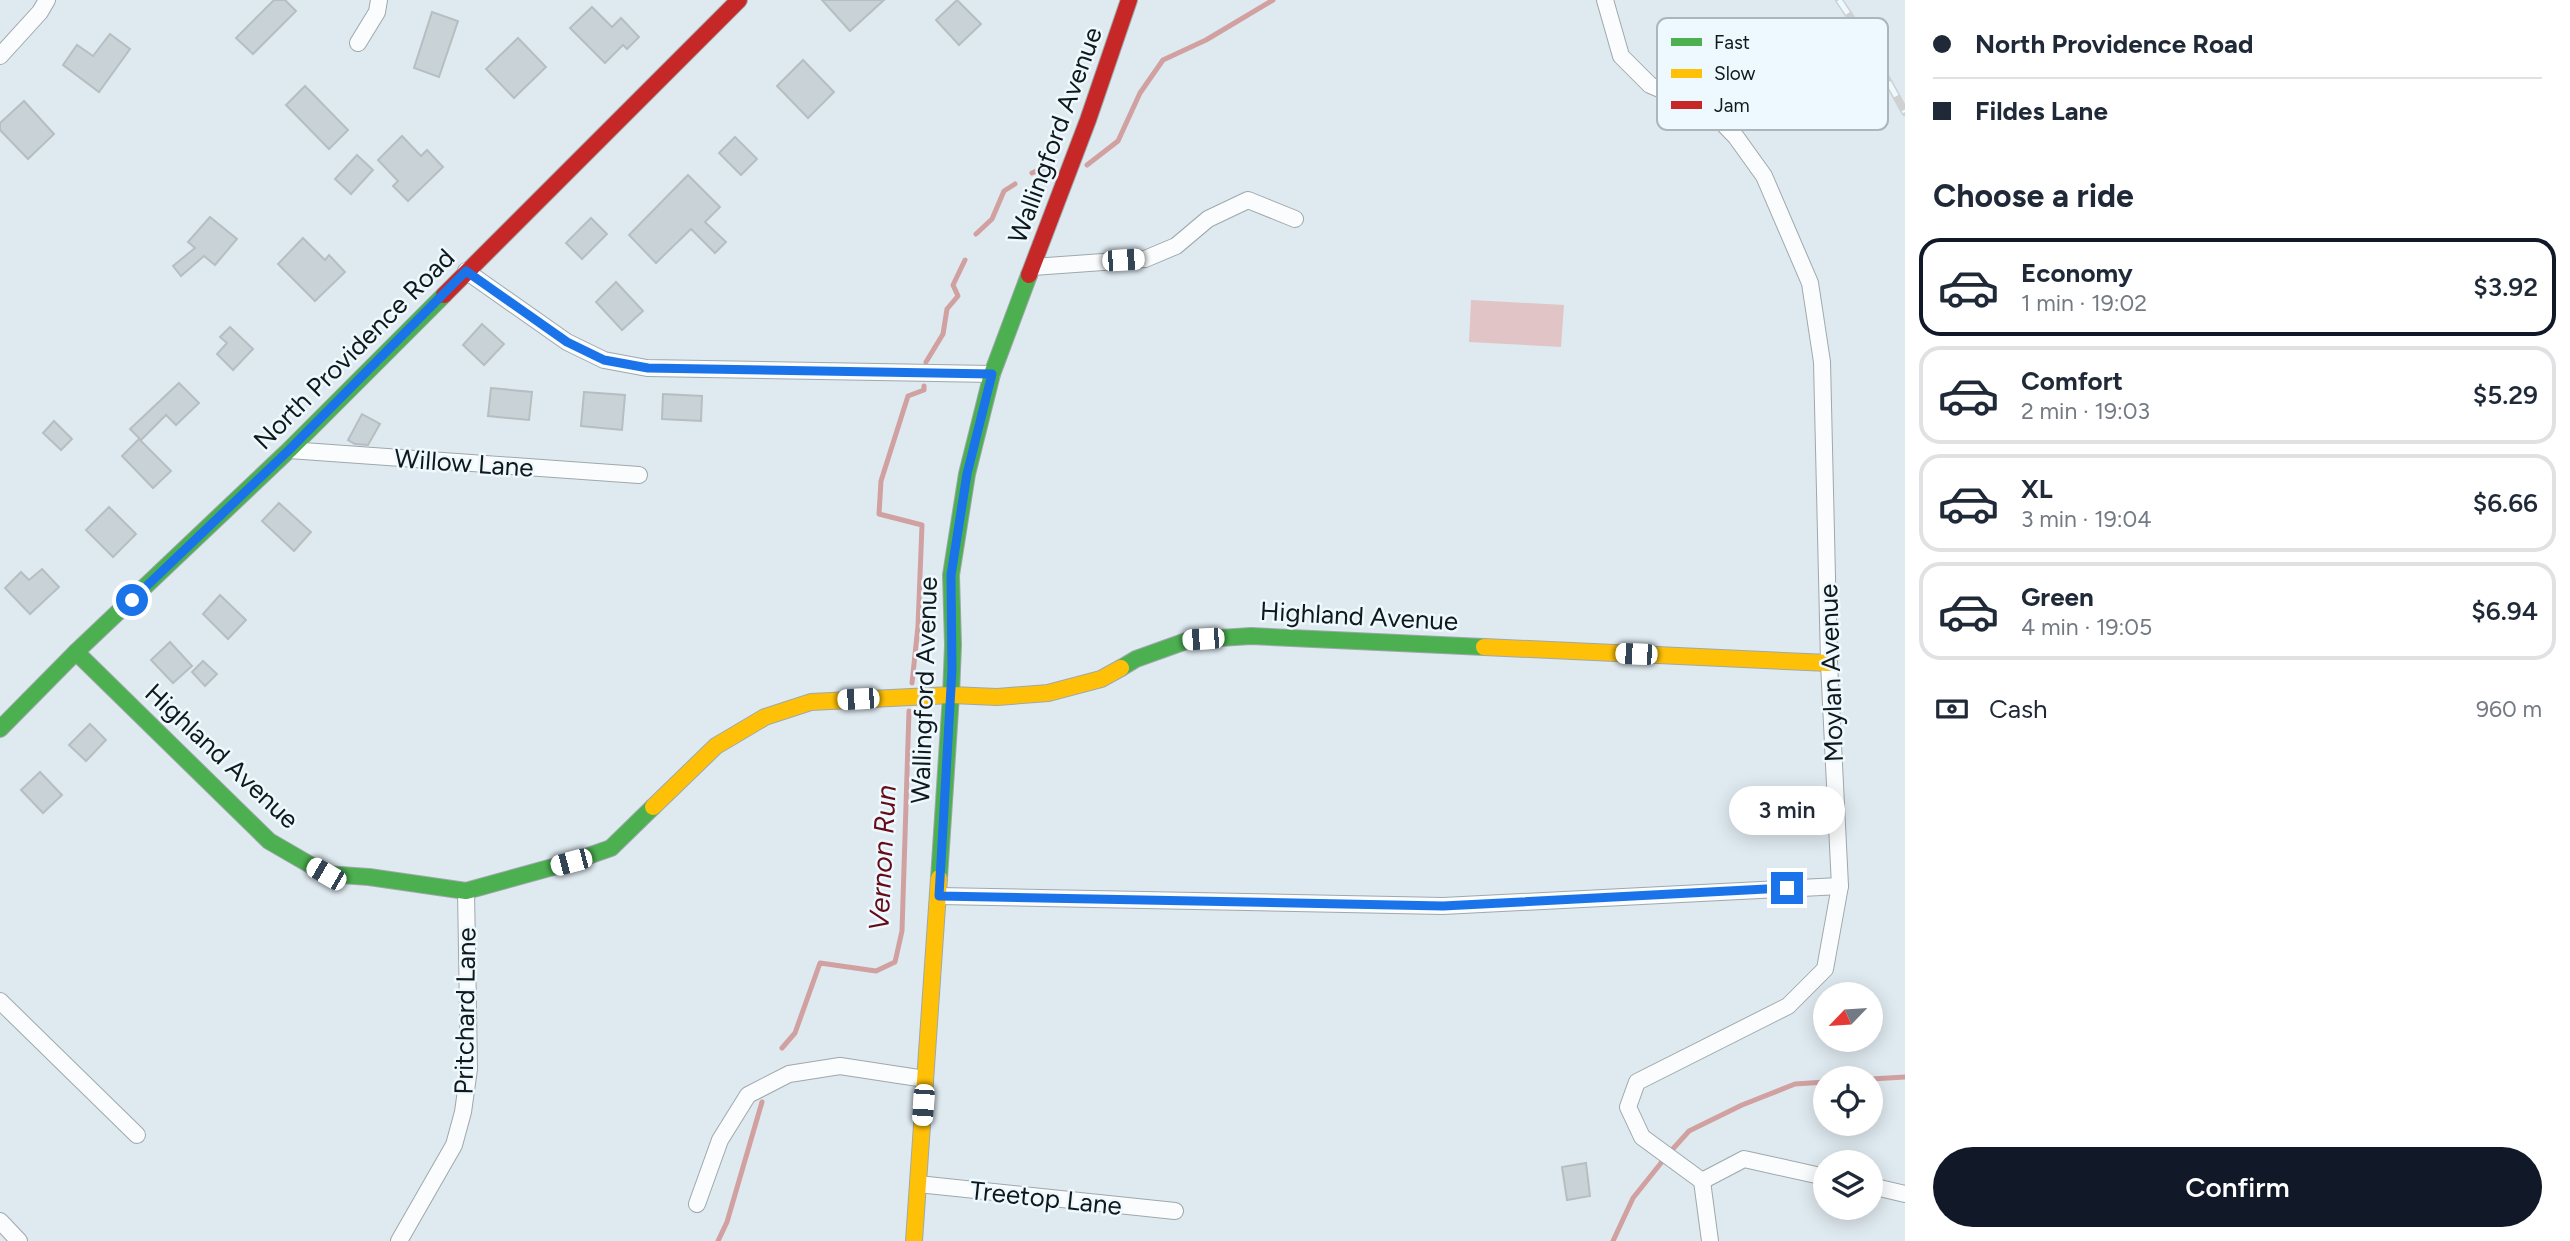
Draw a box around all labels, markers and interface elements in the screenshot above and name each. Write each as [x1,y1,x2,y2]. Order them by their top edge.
legend [1657,18,1888,130]
street label: Wallingford Avenue [1001,23,1109,247]
text: North Providence Road [1975,28,2253,60]
text: Fast [1714,31,1750,54]
text: Slow [1714,62,1756,85]
text: Jam [1714,94,1750,117]
text: Fildes Lane [1975,95,2108,127]
text: Choose a ride [1933,177,2134,215]
street label: North Providence Road [247,242,461,456]
car [1102,248,1145,272]
icon: car [1937,256,2000,319]
text: Economy [2021,257,2133,289]
text: $3.92 [2473,271,2538,303]
text: 1 min · 19:02 [2021,289,2147,317]
icon: car [1937,364,2000,427]
text: Comfort [2021,365,2123,397]
text: $5.29 [2473,379,2538,411]
text: 2 min · 19:03 [2021,397,2150,425]
street label: Willow Lane [393,442,535,484]
icon: car [1937,472,2000,535]
text: XL [2021,473,2053,505]
text: $6.66 [2473,487,2538,519]
text: 3 min · 19:04 [2021,505,2152,533]
street label: Wallingford Avenue [904,576,944,804]
icon: car [1937,580,2000,643]
text: Green [2021,581,2094,613]
street label: Moylan Avenue [1812,583,1850,763]
route start [116,584,148,616]
street label: Highland Avenue [1259,595,1459,637]
text: $6.94 [2471,595,2538,627]
text: 4 min · 19:05 [2021,613,2152,641]
car [1182,627,1225,651]
car [1615,643,1658,665]
street label: Highland Avenue [139,677,305,835]
car [837,687,880,711]
icon: cash [1933,690,1971,728]
text: Cash [1989,693,2048,725]
text: 960 m [2476,695,2542,723]
water label: Vernon Run [861,784,903,932]
callout: 3 min [1729,786,1845,836]
text: 3 min [1759,796,1815,824]
car [548,846,595,878]
car [303,854,350,894]
route end [1771,872,1803,904]
street label: Pritchard Lane [448,927,482,1095]
north arrow [1813,982,1883,1052]
map controls [1813,982,1883,1220]
button: locate [1813,1066,1883,1136]
car [912,1083,935,1127]
button: Confirm [1933,1147,2542,1227]
button: layers [1813,1150,1883,1220]
street label: Treetop Lane [969,1174,1123,1222]

